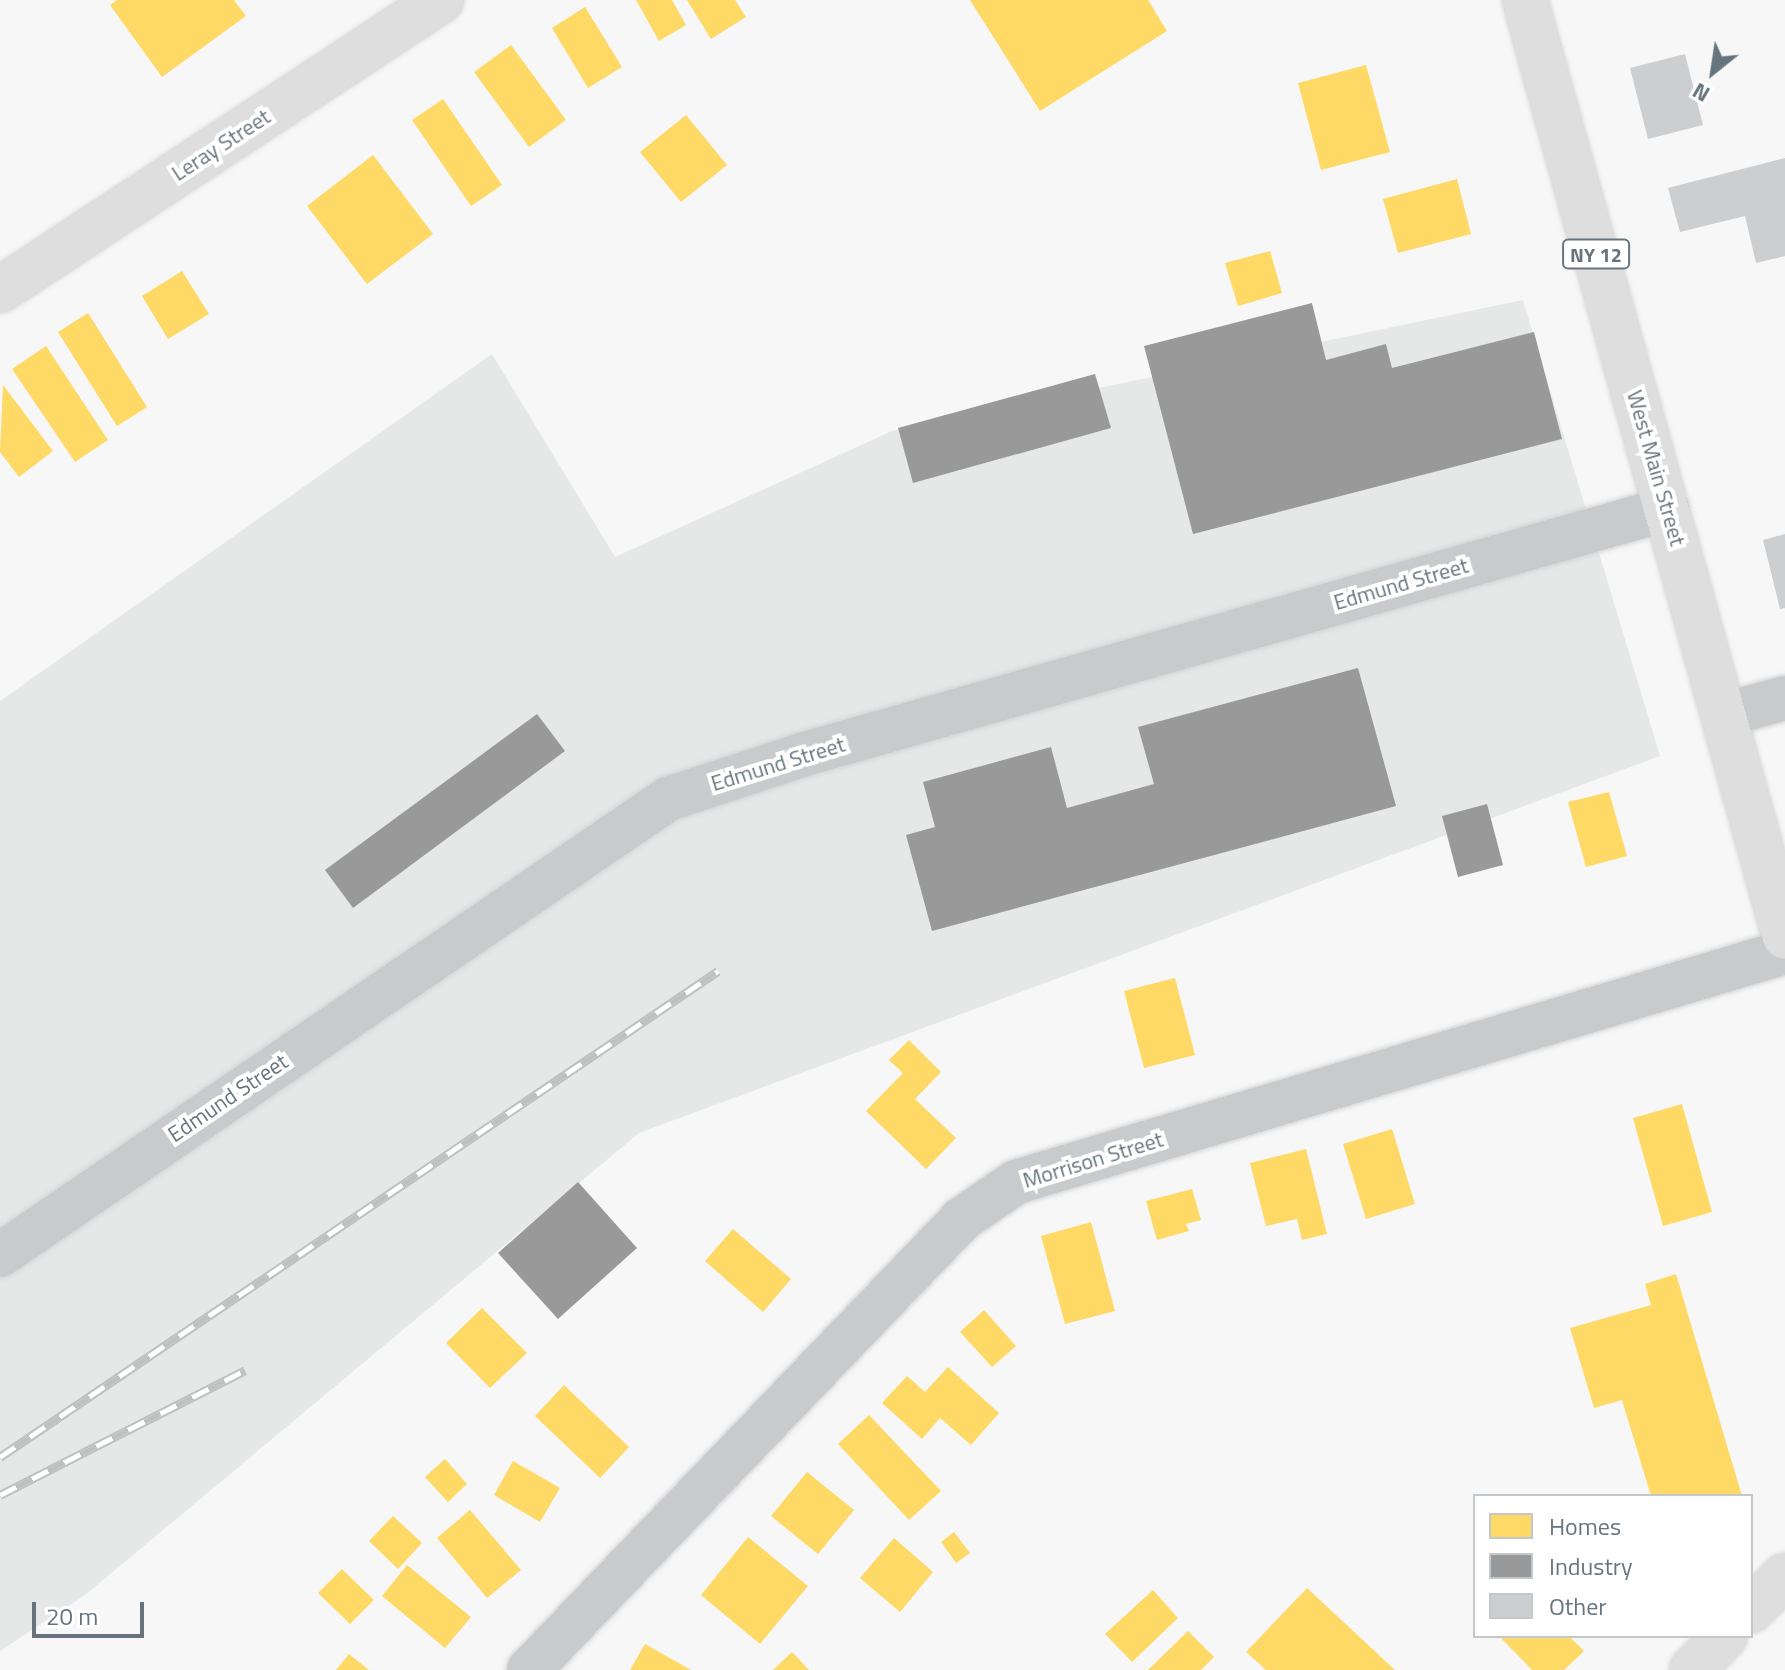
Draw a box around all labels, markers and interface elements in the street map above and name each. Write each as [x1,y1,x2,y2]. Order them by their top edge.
north arrow [1673,32,1753,112]
text: N [1686,74,1716,111]
street label: Leray Street [167,103,275,187]
road number: NY 12 [1562,238,1630,270]
street label: West Main Street [1621,387,1691,549]
street label: Edmund Street [1331,552,1471,616]
street label: Edmund Street [708,731,848,797]
street label: Edmund Street [163,1048,293,1148]
street label: Morrison Street [1020,1126,1166,1194]
legend [1473,1494,1753,1638]
text: Homes [1549,1508,1621,1544]
text: Industry [1549,1548,1633,1584]
scale bar [36,1586,148,1636]
text: Other [1549,1588,1607,1624]
text: 20 m [46,1598,98,1634]

